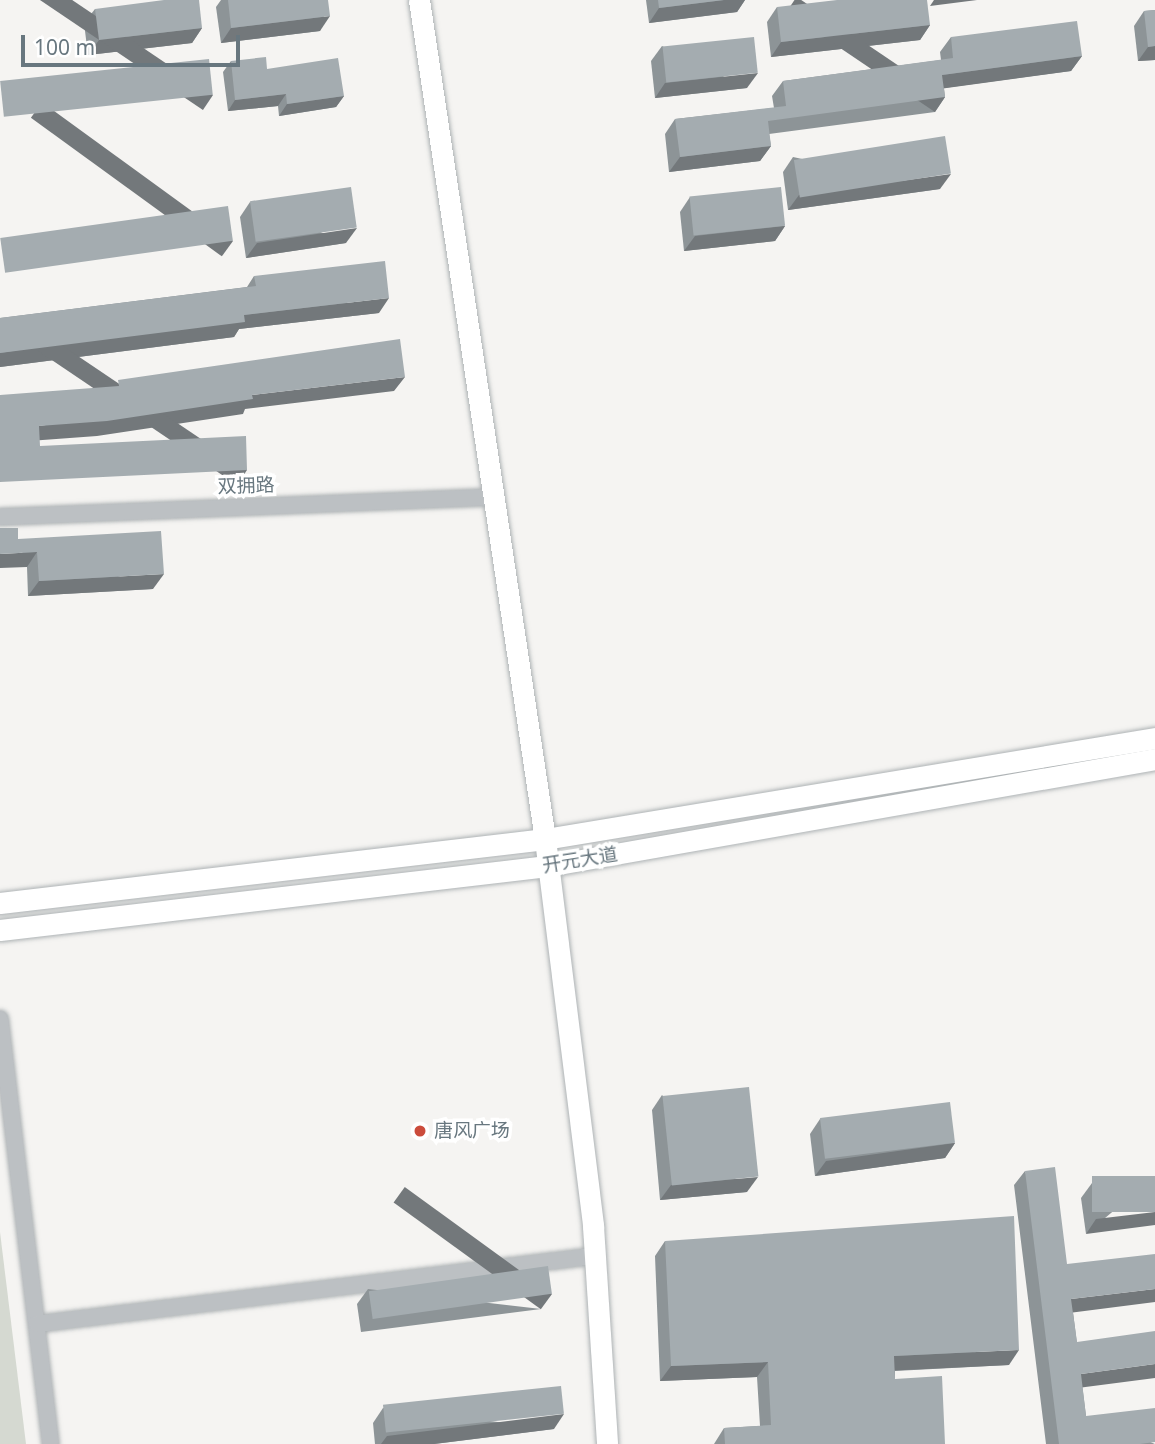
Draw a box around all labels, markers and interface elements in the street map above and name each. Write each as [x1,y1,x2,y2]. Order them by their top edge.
scale bar [24,21,243,65]
text: 100 m [34,33,95,61]
street label: 双拥路 [217,474,275,498]
street label: 开元大道 [541,843,619,877]
place label: 唐风广场 [434,1120,510,1142]
marker: 唐风广场 [412,1123,428,1139]

